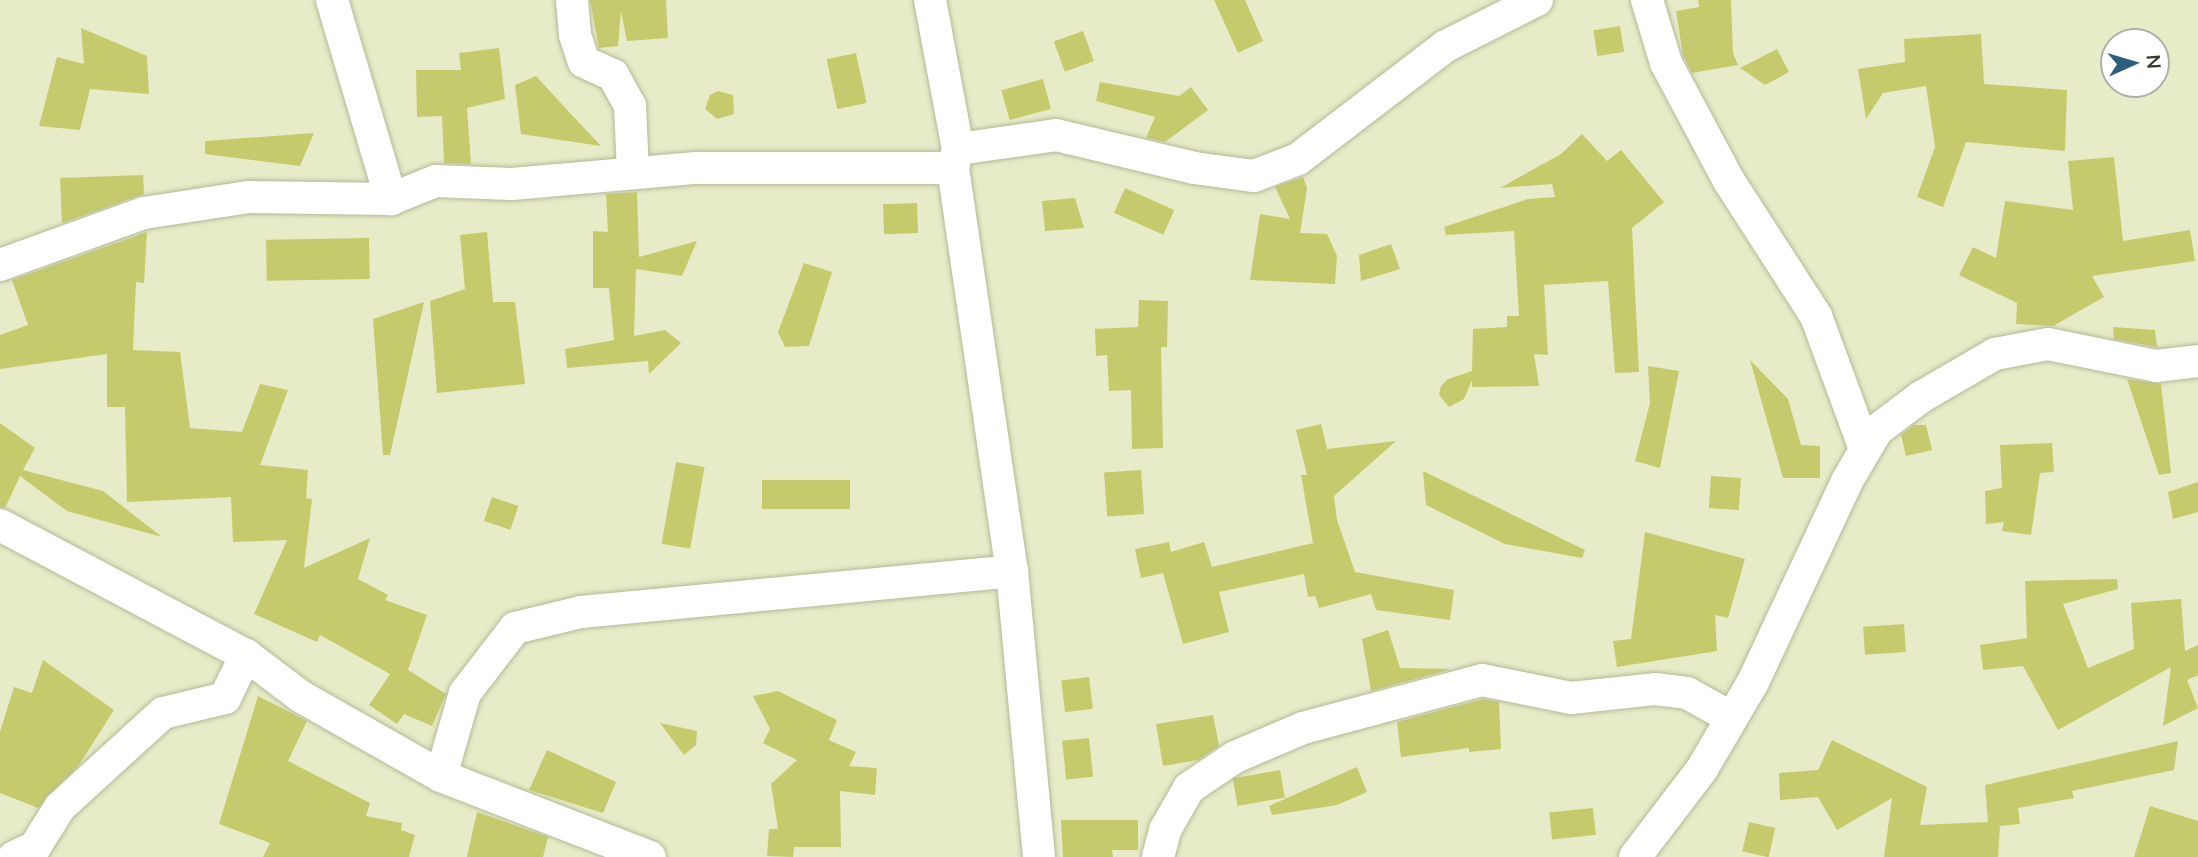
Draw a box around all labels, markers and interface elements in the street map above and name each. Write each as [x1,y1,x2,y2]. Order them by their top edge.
north arrow [2100,28,2170,98]
text: N [2141,54,2166,70]

